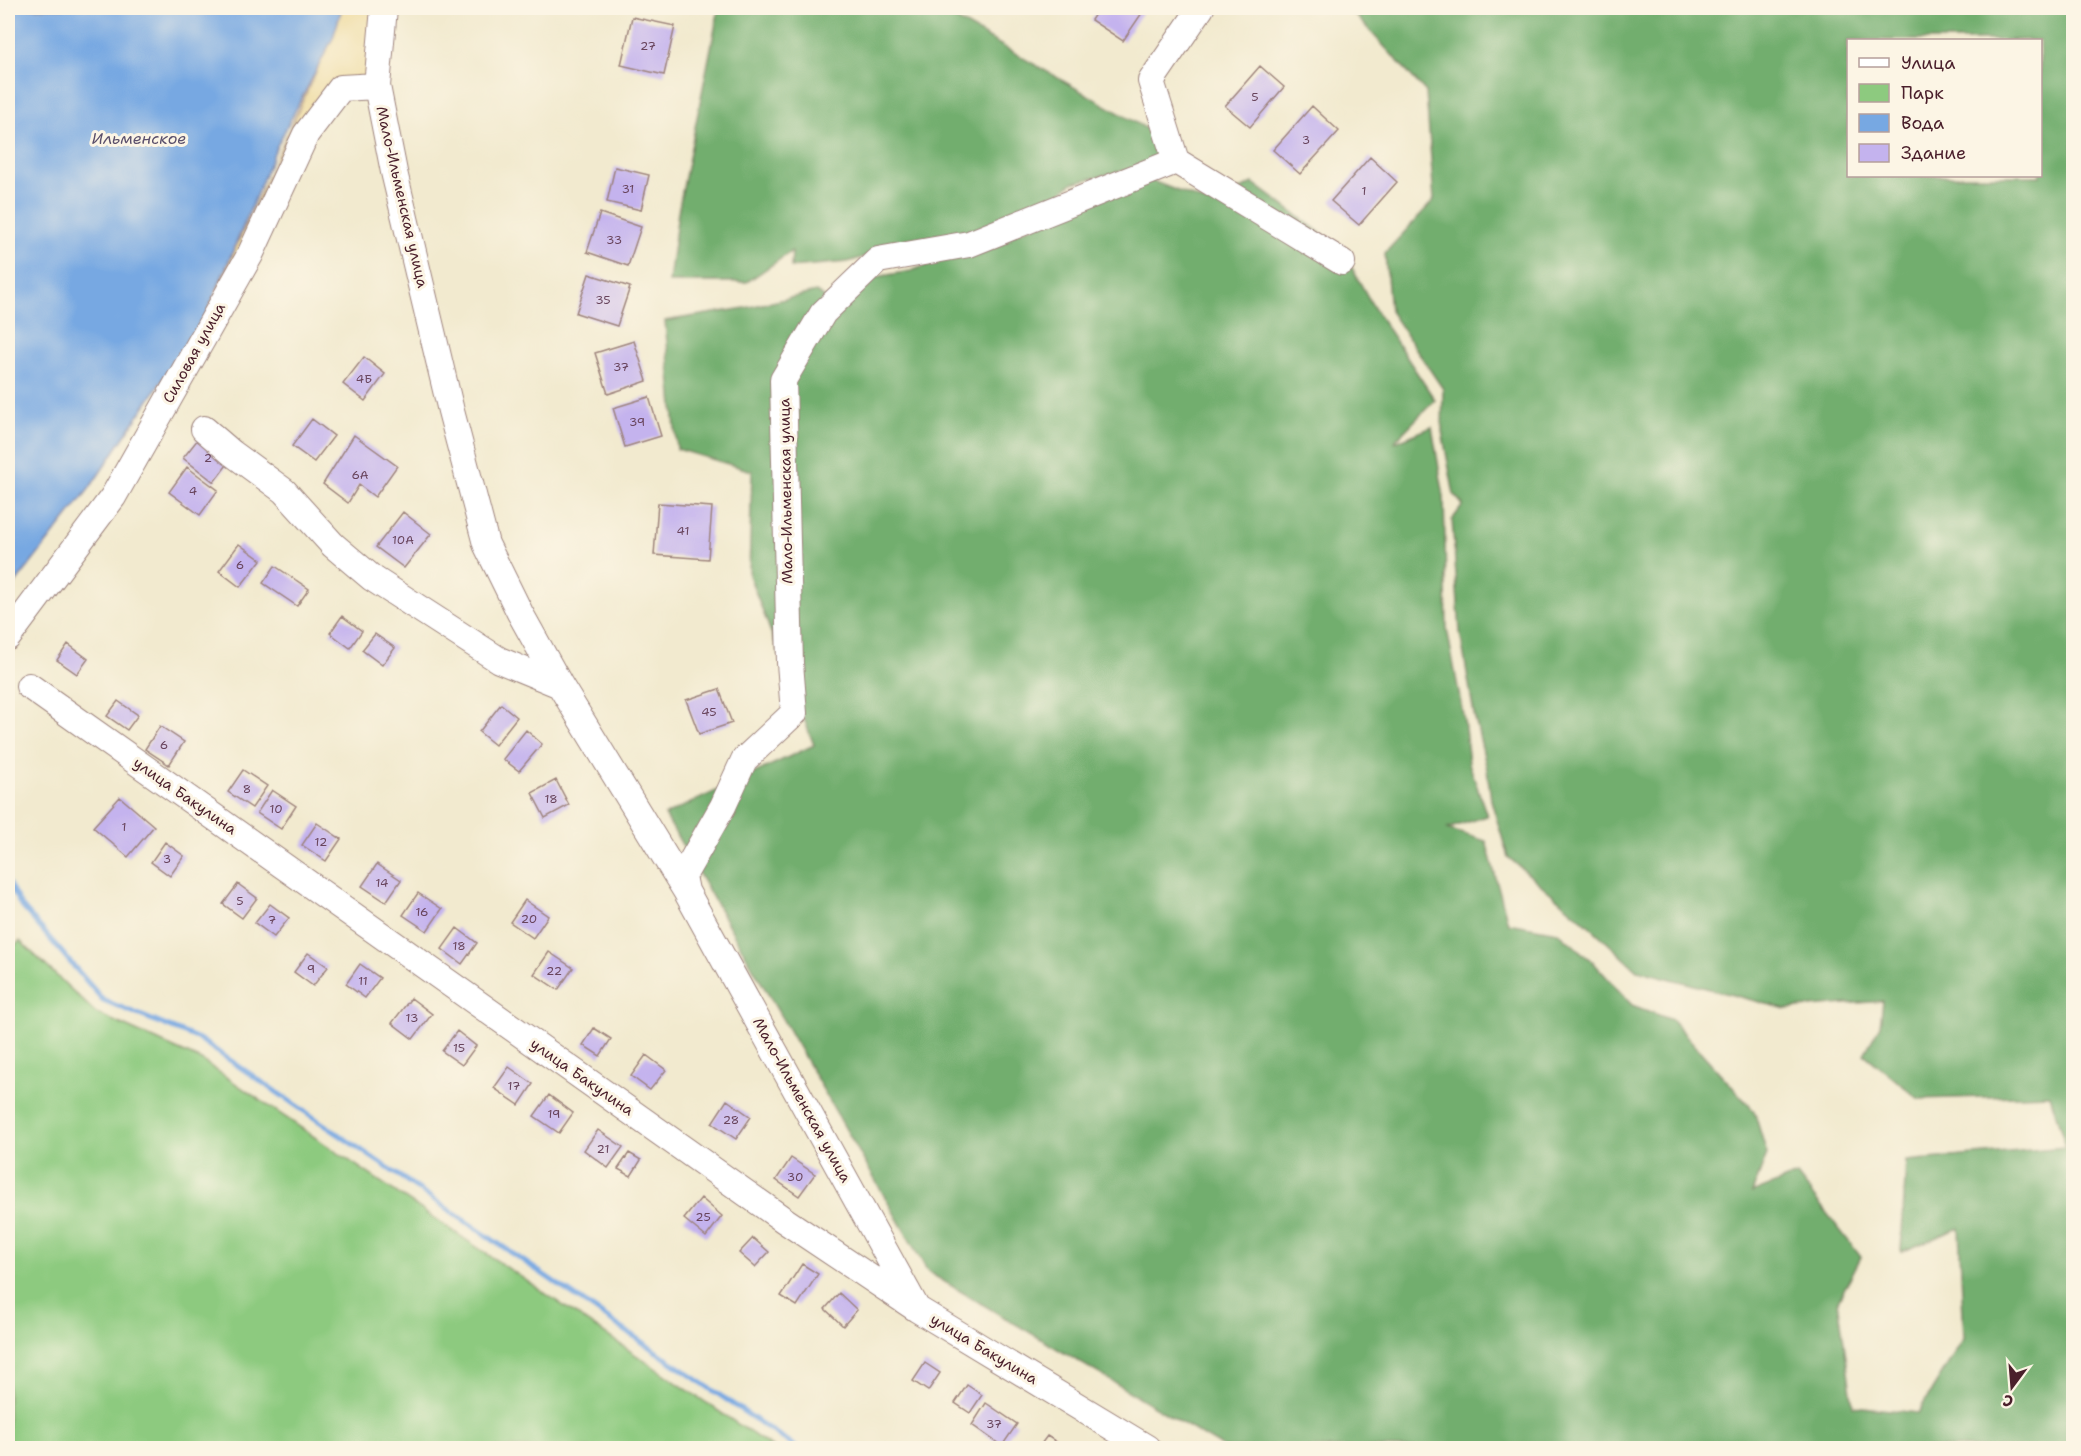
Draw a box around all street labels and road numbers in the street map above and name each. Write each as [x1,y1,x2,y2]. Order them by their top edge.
street label: Мало-Ильменская улица [371,104,433,290]
street label: Силовая улица [158,299,230,407]
street label: Мало-Ильменская улица [774,397,798,584]
street label: улица Бакулина [129,753,241,840]
street label: Мало-Ильменская улица [748,1014,856,1187]
street label: улица Бакулина [526,1034,638,1121]
street label: улица Бакулина [927,1309,1042,1389]

